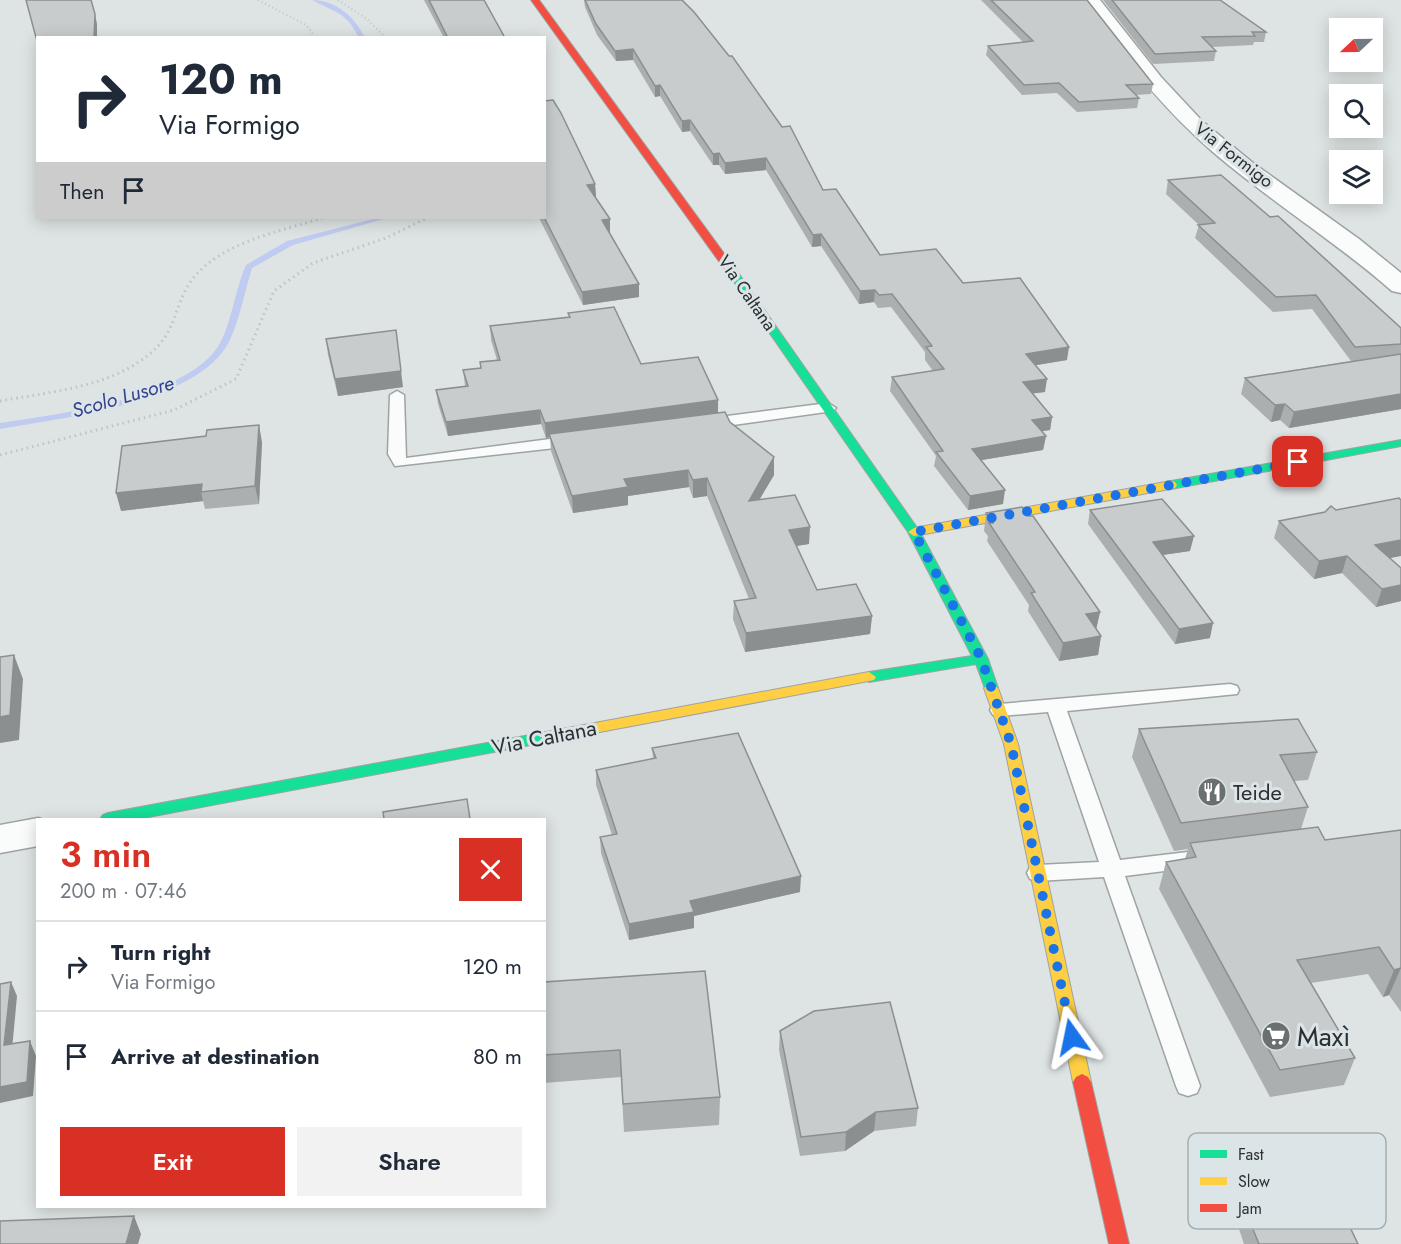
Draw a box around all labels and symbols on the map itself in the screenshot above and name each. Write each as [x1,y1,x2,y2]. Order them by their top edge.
north arrow [1329,18,1383,72]
street label: Via Formigo [1189,116,1279,194]
street label: Via Caltana [711,250,783,336]
water label: Scolo Lusore [69,369,177,425]
pin [1272,436,1323,487]
street label: Via Caltana [489,711,599,763]
restaurant icon: Teide [1196,776,1228,808]
place label: Teide [1233,776,1282,808]
position arrow [1040,1005,1104,1069]
place label: Maxì [1297,1017,1350,1056]
supermarket icon: Maxì [1260,1020,1292,1052]
legend [1188,1133,1386,1229]
text: Fast [1238,1143,1264,1166]
text: Slow [1238,1170,1270,1193]
text: Jam [1236,1197,1262,1220]

